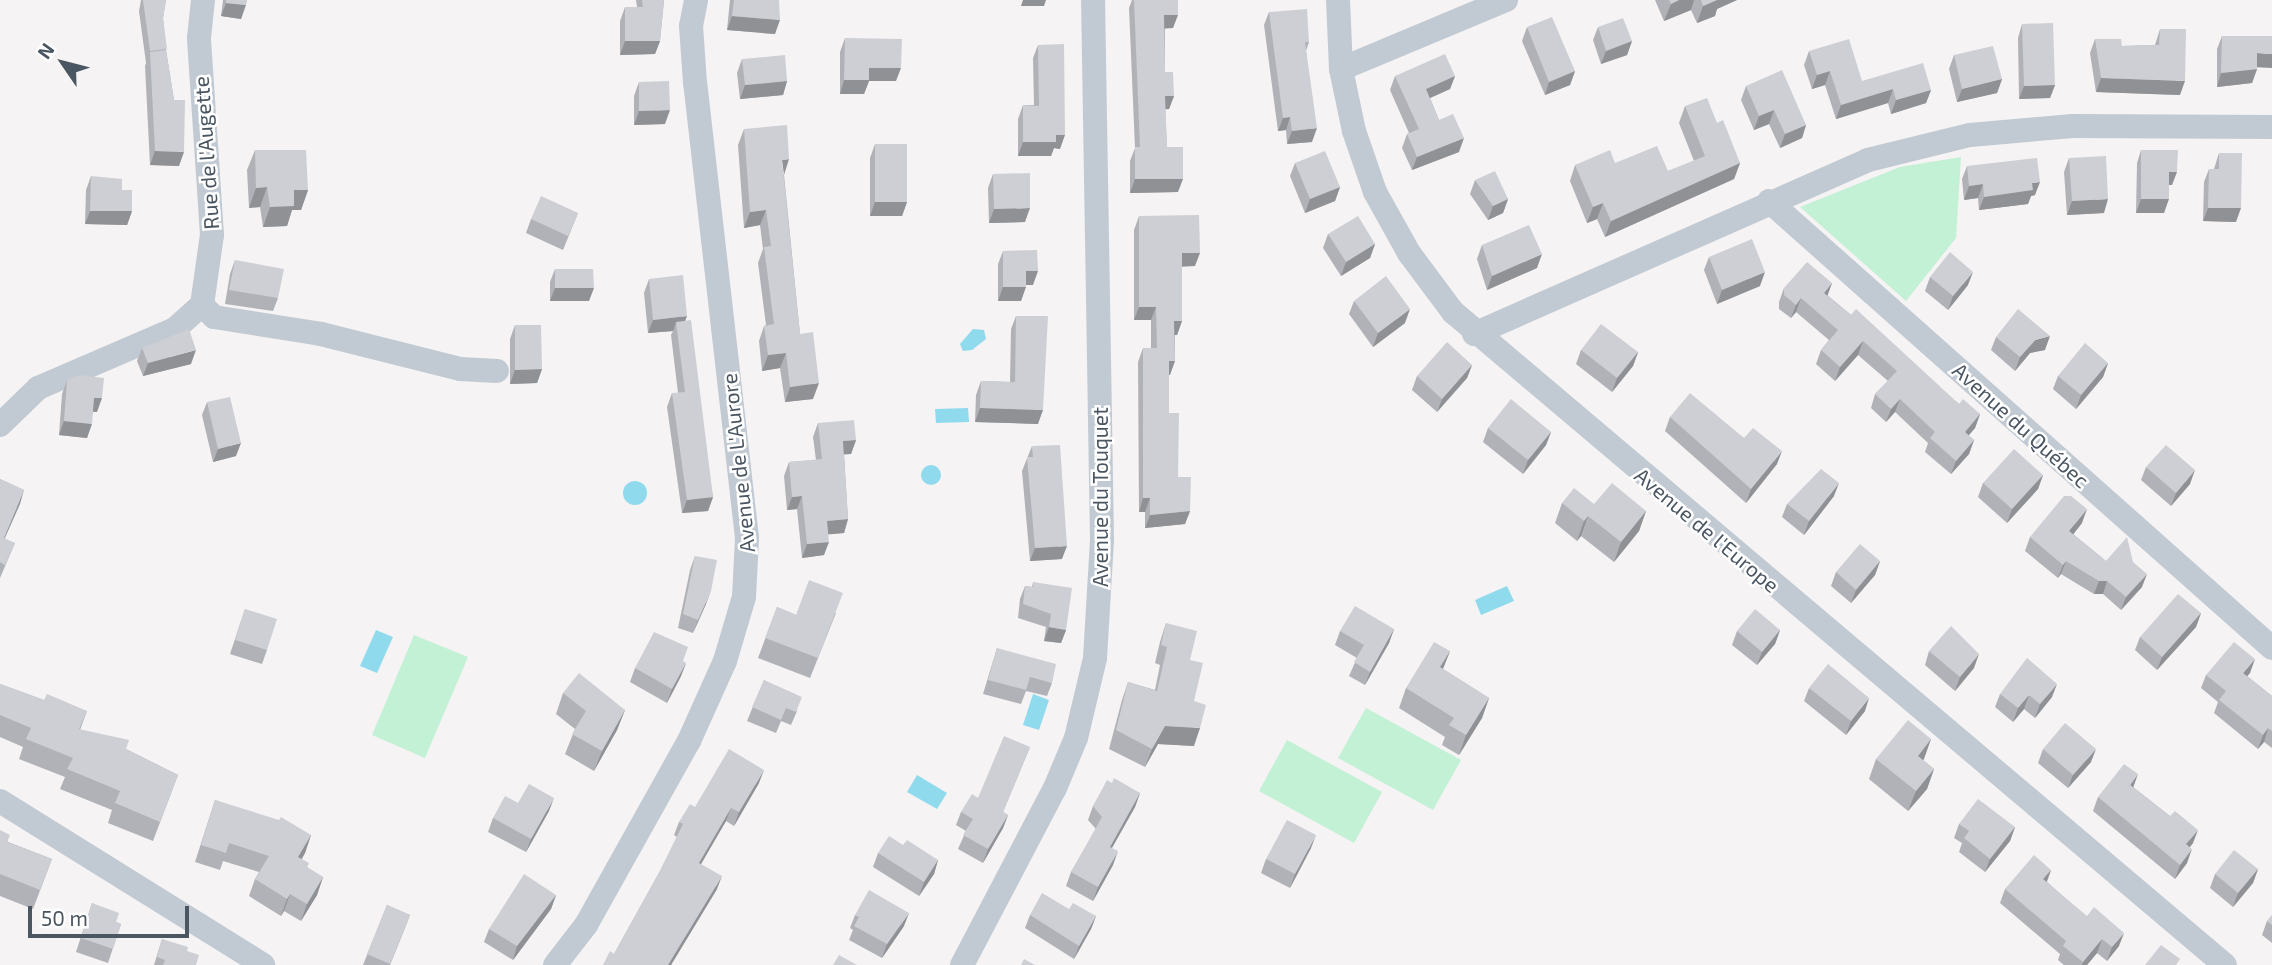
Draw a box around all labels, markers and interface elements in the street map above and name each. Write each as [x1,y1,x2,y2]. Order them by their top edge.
north arrow [28,28,98,98]
text: N [32,38,59,63]
street label: Rue de l'Augette [188,76,224,230]
street label: Avenue du Québec [1948,357,2094,493]
street label: Avenue de L'Aurore [716,372,760,554]
street label: Avenue du Touquet [1087,407,1113,587]
street label: Avenue de l'Europe [1630,462,1784,598]
scale bar [32,892,192,936]
text: 50 m [41,905,88,930]

